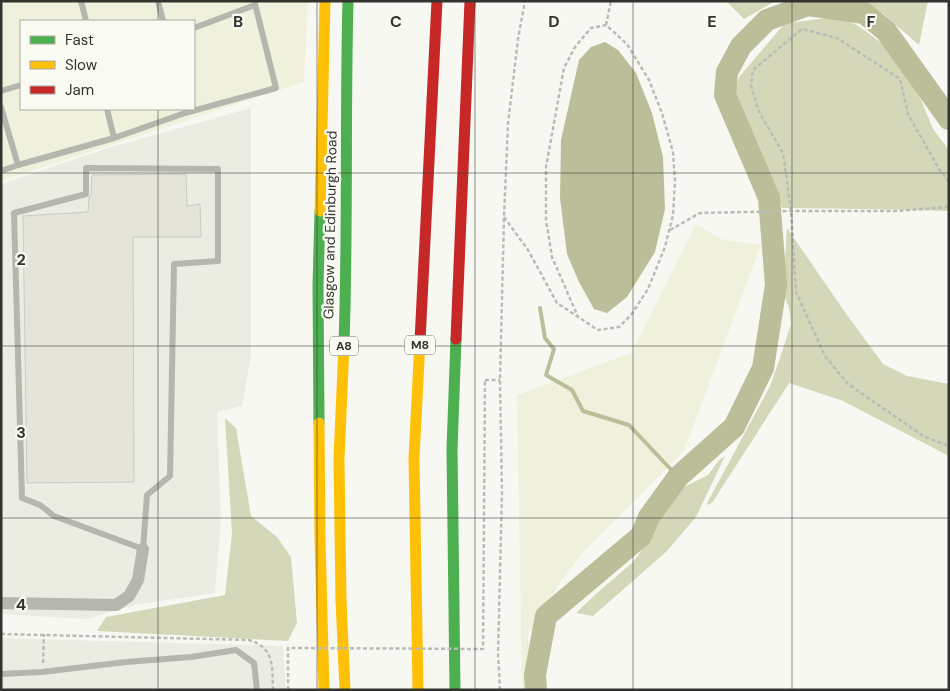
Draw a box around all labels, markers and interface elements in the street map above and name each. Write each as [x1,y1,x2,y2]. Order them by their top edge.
text: B [233,11,243,32]
text: C [390,11,402,32]
text: D [548,11,560,32]
text: E [707,11,717,32]
text: F [867,11,876,32]
legend [20,20,195,110]
text: Fast [65,30,94,50]
text: Slow [65,55,98,75]
text: Jam [65,80,94,100]
street label: Glasgow and Edinburgh Road [319,131,341,319]
text: 2 [16,249,26,270]
road number: A8 [330,336,358,356]
road number: M8 [405,336,435,354]
text: 3 [16,422,26,443]
text: 4 [16,594,26,615]

